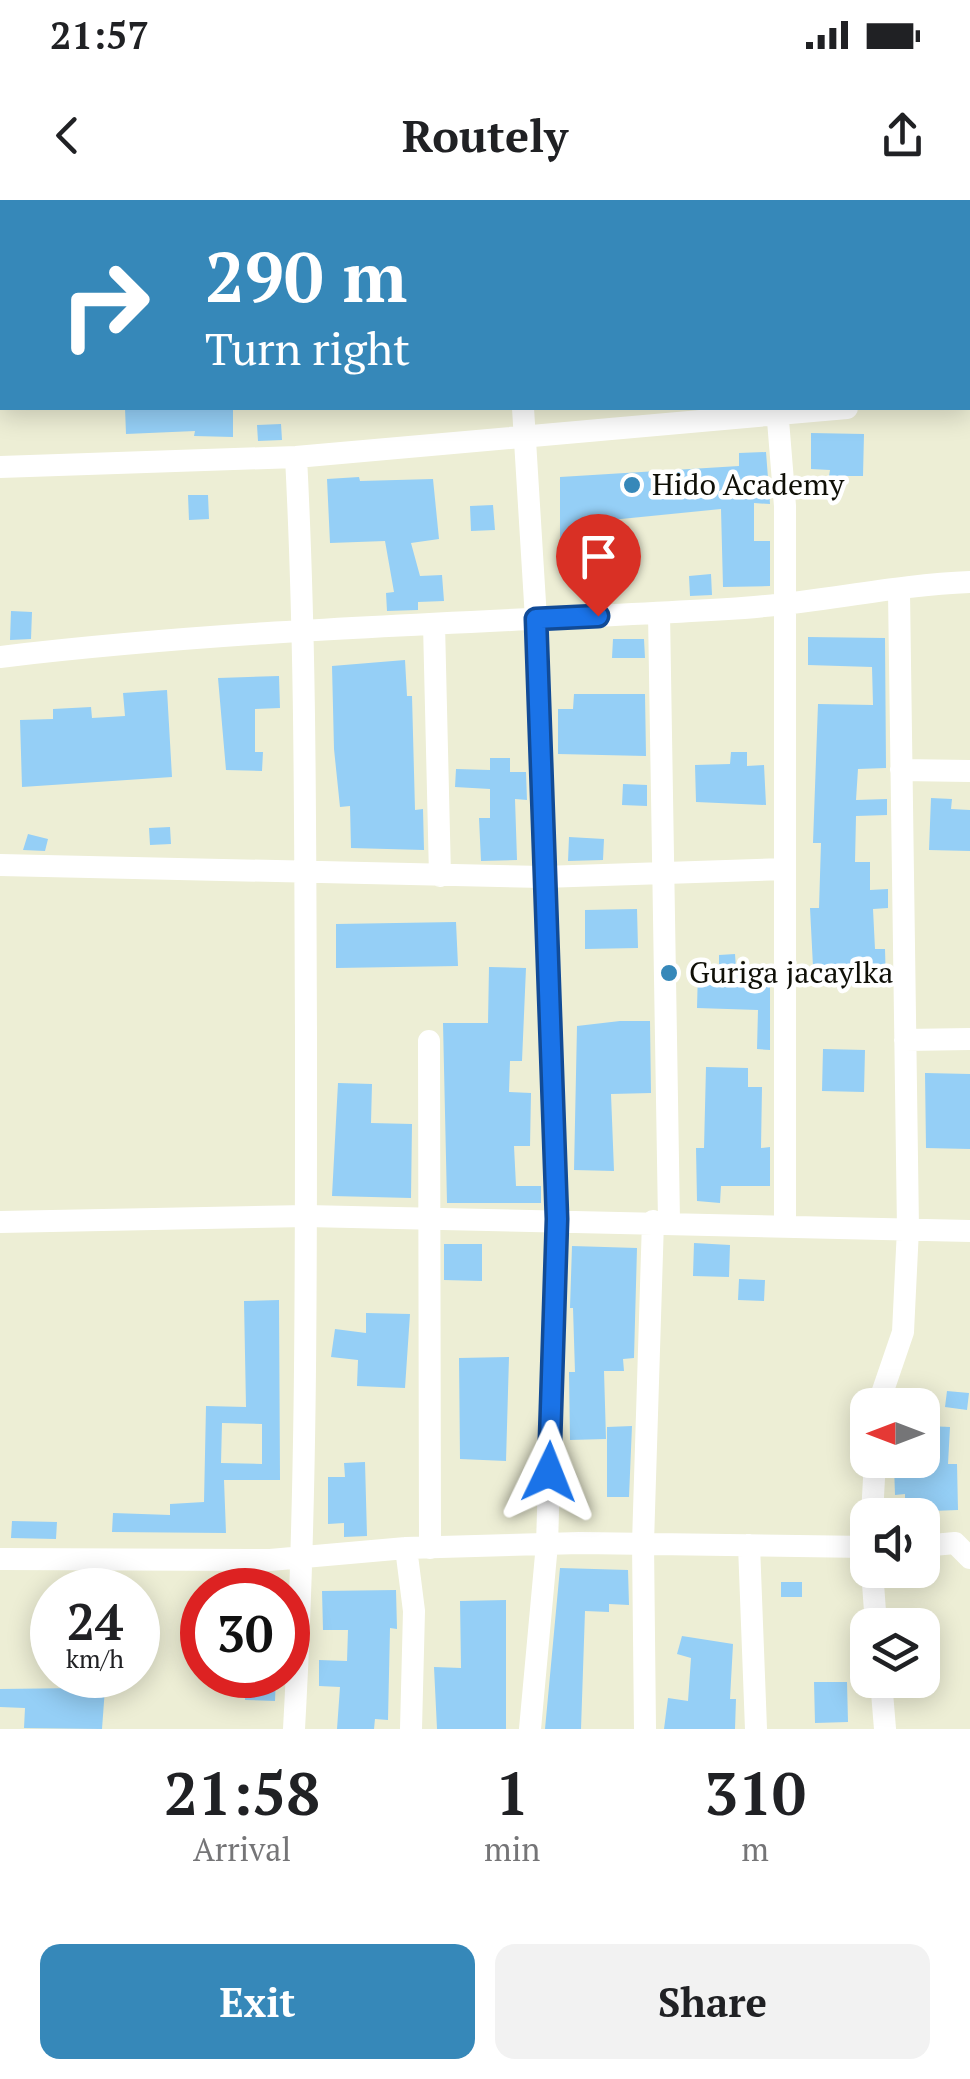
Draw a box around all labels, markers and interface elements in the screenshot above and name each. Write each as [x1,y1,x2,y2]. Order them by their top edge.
text: 21:57 [50,10,149,60]
text: Routely [402,105,568,165]
icon: back [40,108,95,163]
icon: share [875,108,930,163]
text: 290 m [205,229,407,322]
icon: right [40,240,170,370]
text: Turn right [205,318,410,378]
place label: Hido Academy [652,464,845,504]
marker: Hido Academy [621,474,643,496]
pin [556,514,641,617]
icon: arrive [571,529,626,584]
place label: Guriga jacaylka [689,952,893,992]
marker: Guriga jacaylka [658,962,680,984]
north arrow [850,1388,940,1478]
map controls [850,1388,940,1698]
position arrow [497,1420,601,1524]
button: sound [850,1498,940,1588]
speed limit sign: 30 [180,1568,310,1698]
text: 24 [67,1588,123,1654]
button: layers [850,1608,940,1698]
text: km/h [66,1642,124,1675]
text: 21:58 [164,1753,320,1832]
text: 1 [495,1753,529,1832]
text: 310 [704,1753,806,1832]
text: Arrival [193,1828,291,1870]
text: min [484,1828,540,1870]
text: m [741,1828,769,1870]
button: Exit [40,1944,475,2059]
button: Share [495,1944,930,2059]

